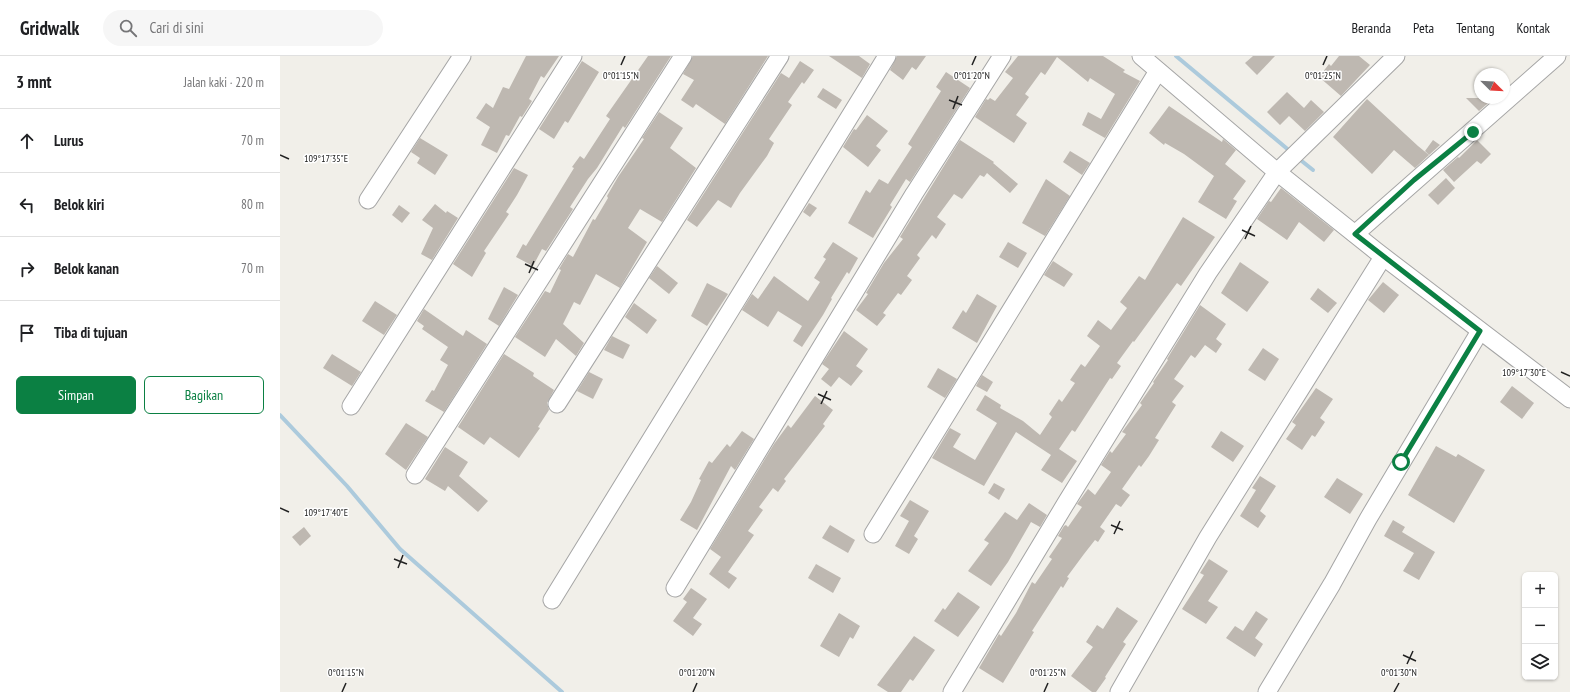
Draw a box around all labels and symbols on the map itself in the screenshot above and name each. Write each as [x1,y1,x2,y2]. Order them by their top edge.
north arrow [1474,68,1510,104]
text: 0°01'15"N [603,69,639,82]
text: 0°01'20"N [954,69,990,82]
text: 0°01'25"N [1305,69,1341,82]
route end [1464,123,1482,141]
text: 109°17'35"E [304,152,348,165]
text: 109°17'30"E [1502,366,1546,379]
route start [1392,453,1410,471]
text: 109°17'40"E [304,506,348,519]
text: 0°01'15"N [328,666,364,679]
text: 0°01'20"N [679,666,715,679]
text: 0°01'25"N [1030,666,1066,679]
text: 0°01'30"N [1381,666,1417,679]

